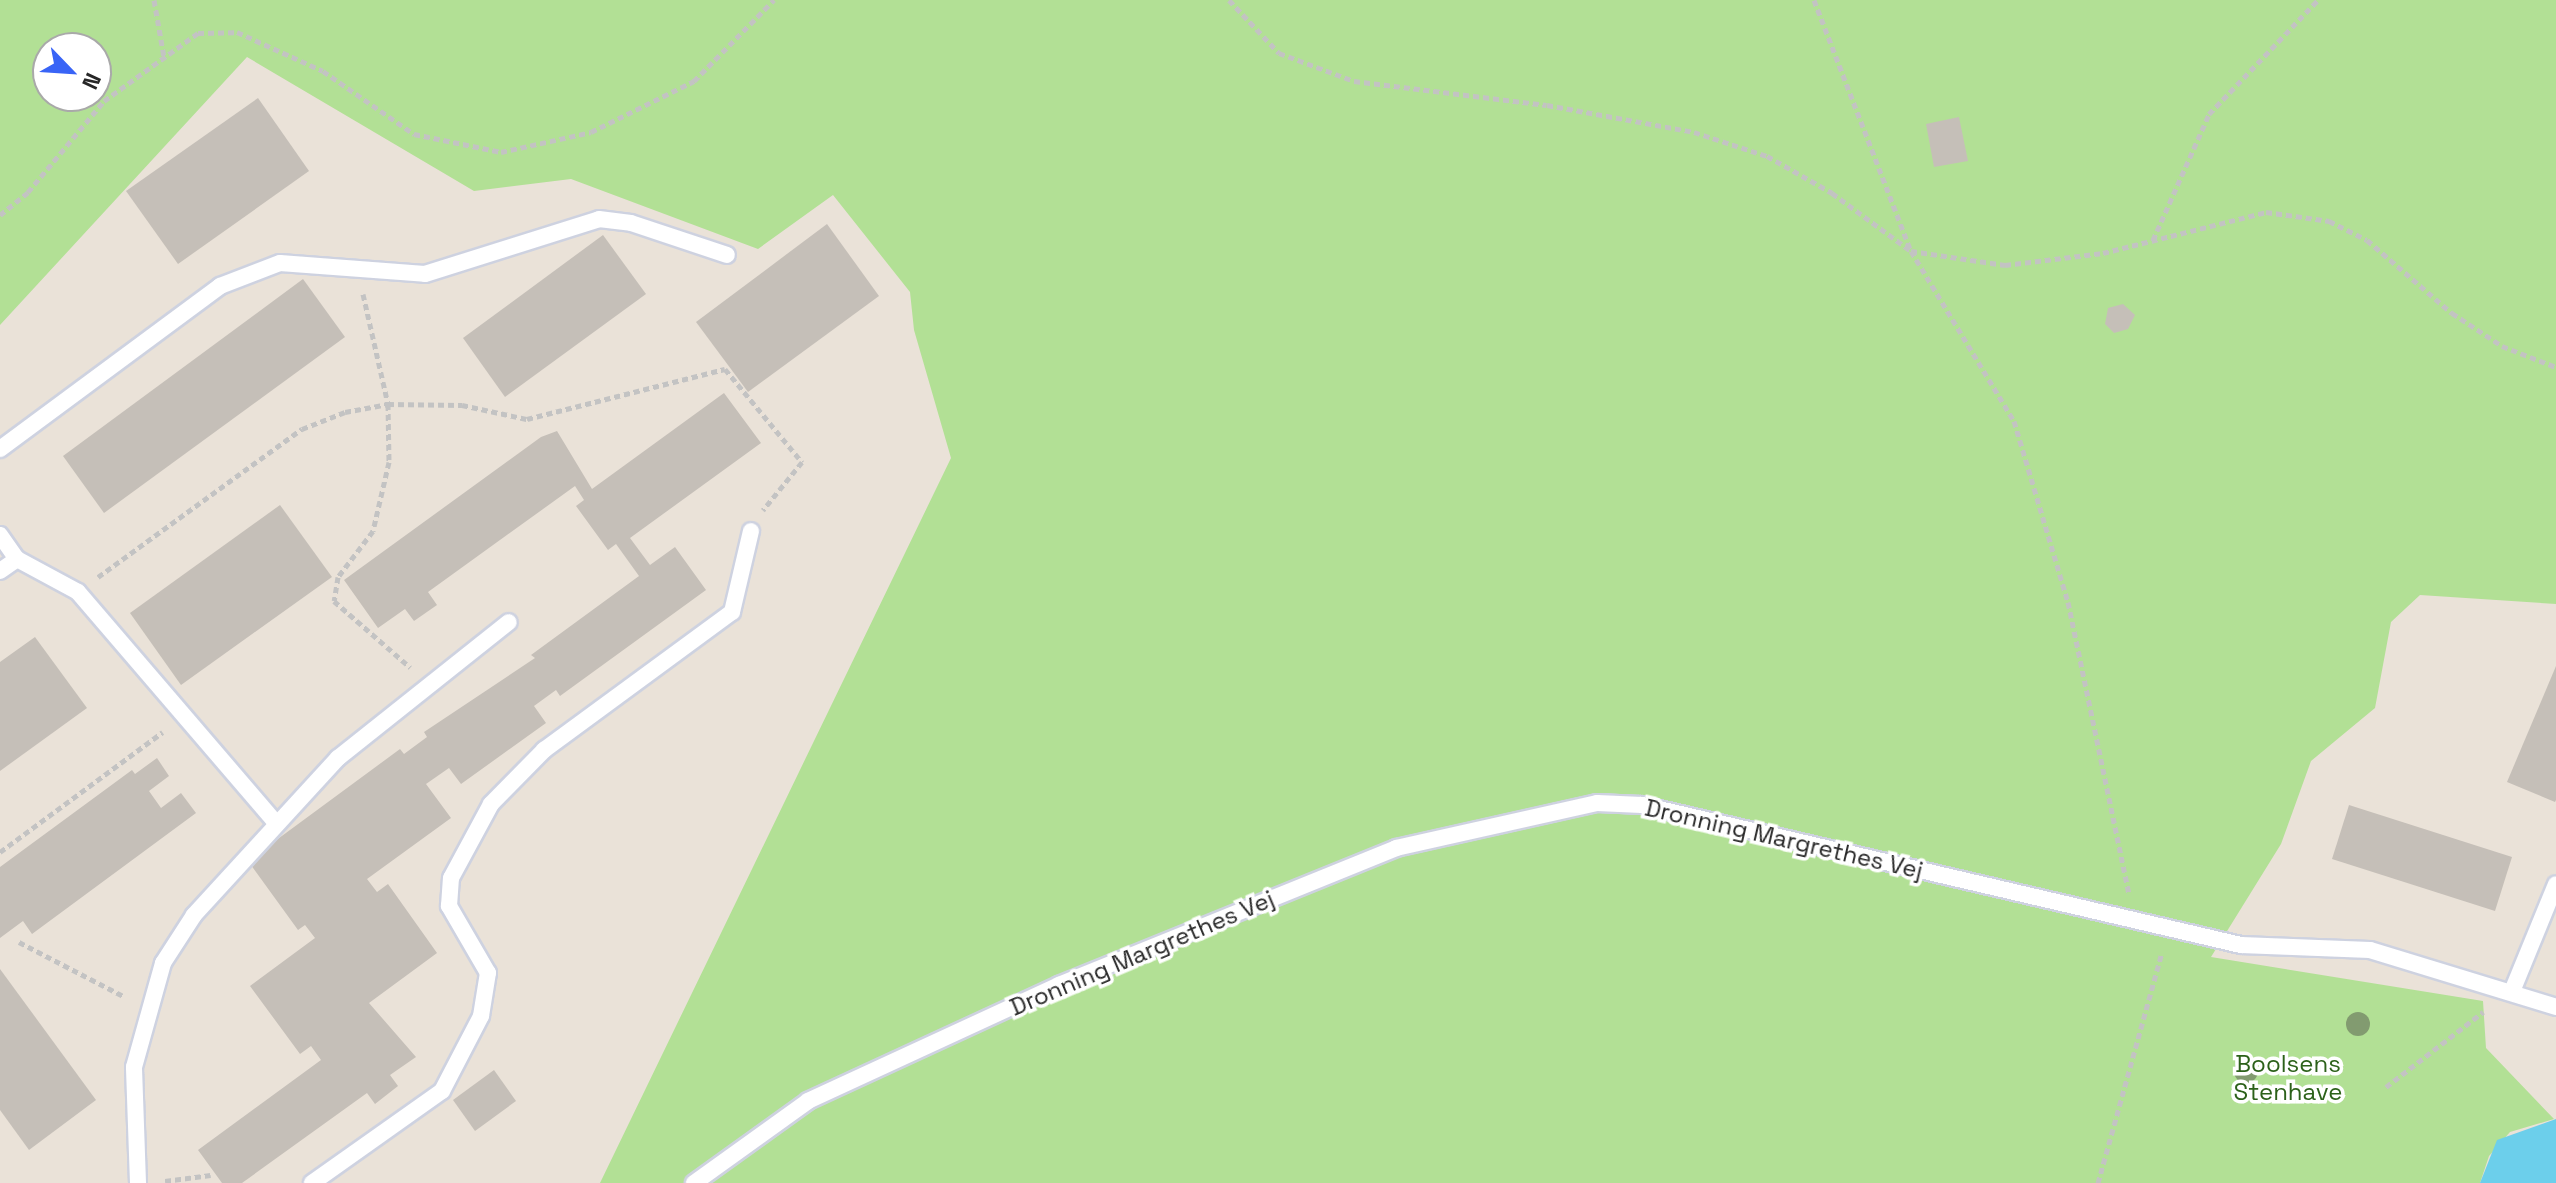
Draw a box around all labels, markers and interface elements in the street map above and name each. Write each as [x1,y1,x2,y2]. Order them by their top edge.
north arrow [32,32,112,112]
text: N [76,69,108,94]
street label: Dronning Margrethes Vej [1642,793,1926,885]
street label: Dronning Margrethes Vej [1005,884,1279,1022]
park label: Boolsens Stenhave [2234,1050,2342,1106]

